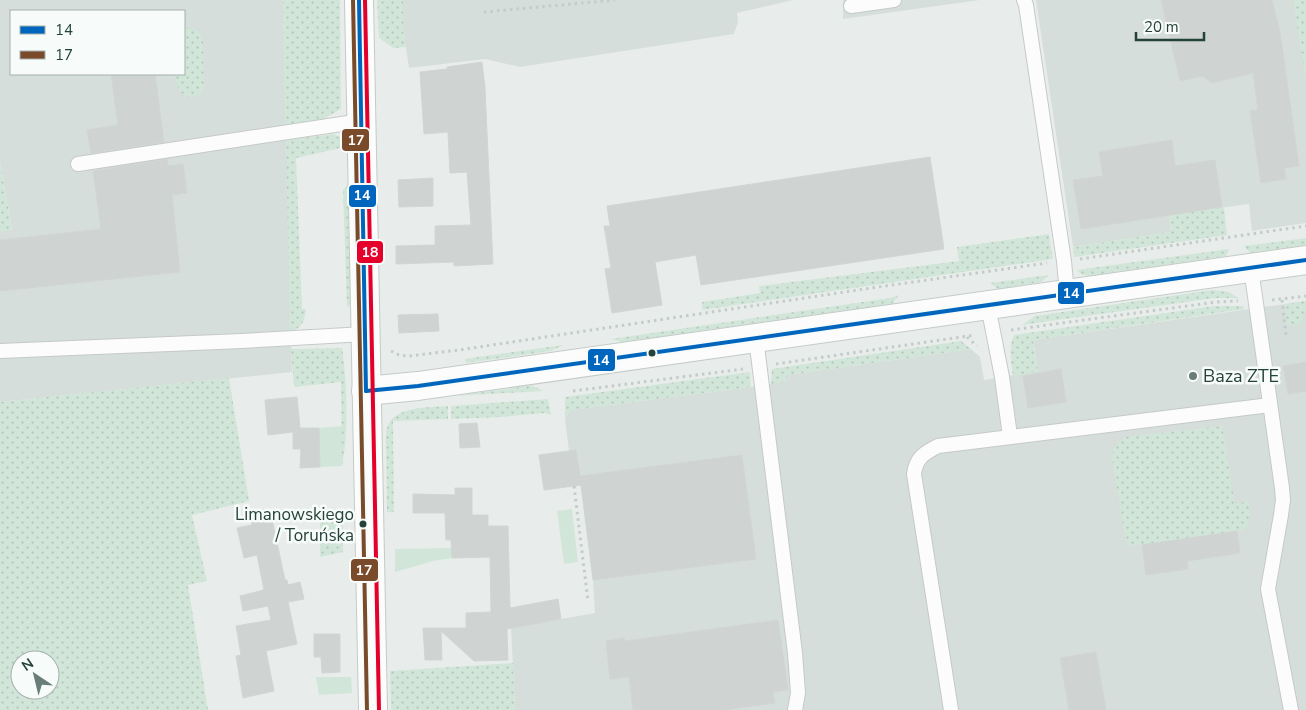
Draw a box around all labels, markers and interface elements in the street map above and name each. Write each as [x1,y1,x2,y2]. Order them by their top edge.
legend [10,10,185,75]
scale bar [1136,10,1204,42]
text: 20 m [1144,17,1179,37]
text: 14 [55,20,73,40]
text: 17 [55,45,73,65]
line badge: 17 [341,128,370,152]
text: 17 [348,131,364,150]
line badge: 14 [348,184,377,208]
text: 14 [354,186,371,205]
line badge: 18 [356,240,384,264]
text: 18 [362,243,378,262]
line badge: 14 [1057,281,1085,305]
text: 14 [1063,284,1080,303]
line badge: 14 [587,348,616,372]
unlabelled marker [647,348,657,358]
text: 14 [593,351,610,370]
place label: Baza ZTE [1203,364,1279,388]
marker: Baza ZTE [1187,370,1199,382]
place label: Limanowskiego / Toruńska [235,503,354,547]
marker: Limanowskiego / Toruńska [358,519,368,529]
line badge: 17 [350,558,379,582]
text: 17 [356,561,372,580]
north arrow [10,650,60,700]
text: N [18,654,38,676]

